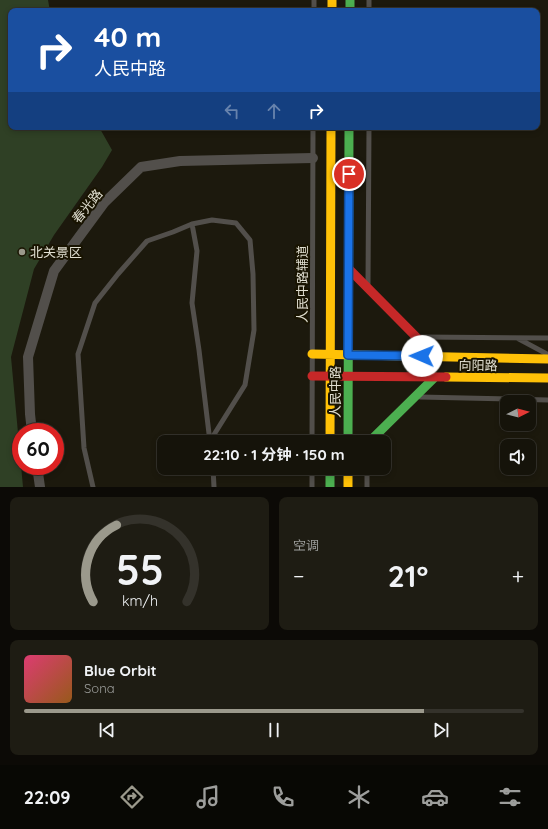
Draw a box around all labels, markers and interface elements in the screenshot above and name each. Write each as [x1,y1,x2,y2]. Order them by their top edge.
text: 40 m [94,19,161,54]
icon: right [28,24,80,76]
text: 人民中路 [94,57,166,80]
icon: left [221,100,243,122]
icon: ahead [263,100,285,122]
icon: right [305,100,327,122]
pin [332,157,366,191]
icon: arrive [338,163,360,185]
street label: 春光路 [69,186,105,226]
place label: 北关景区 [30,244,82,260]
street label: 人民中路辅道 [294,245,310,323]
marker: 北关景区 [17,247,27,257]
position arrow [401,335,443,377]
street label: 向阳路 [458,357,498,373]
street label: 人民中路 [327,366,343,418]
north arrow [500,395,536,431]
map controls [500,395,536,475]
speed limit sign: 60 [12,423,64,475]
button: sound [500,439,536,475]
text: 22:10 · 1 分钟 · 150 m [203,445,345,464]
text: 空调 [293,537,319,553]
text: 55 [116,542,163,594]
text: 21° [388,557,428,595]
text: − [293,562,304,590]
text: + [512,562,524,590]
text: km/h [121,591,158,609]
text: Blue Orbit [84,661,157,680]
text: Sona [84,680,115,696]
icon: previous [96,719,118,741]
icon: pause [263,719,285,741]
icon: next [430,719,452,741]
icon: directions [118,783,146,811]
icon: music [194,783,222,811]
icon: phone [269,783,297,811]
icon: climate [345,783,373,811]
icon: car [421,783,449,811]
icon: filters [496,783,524,811]
text: 22:09 [24,786,70,809]

